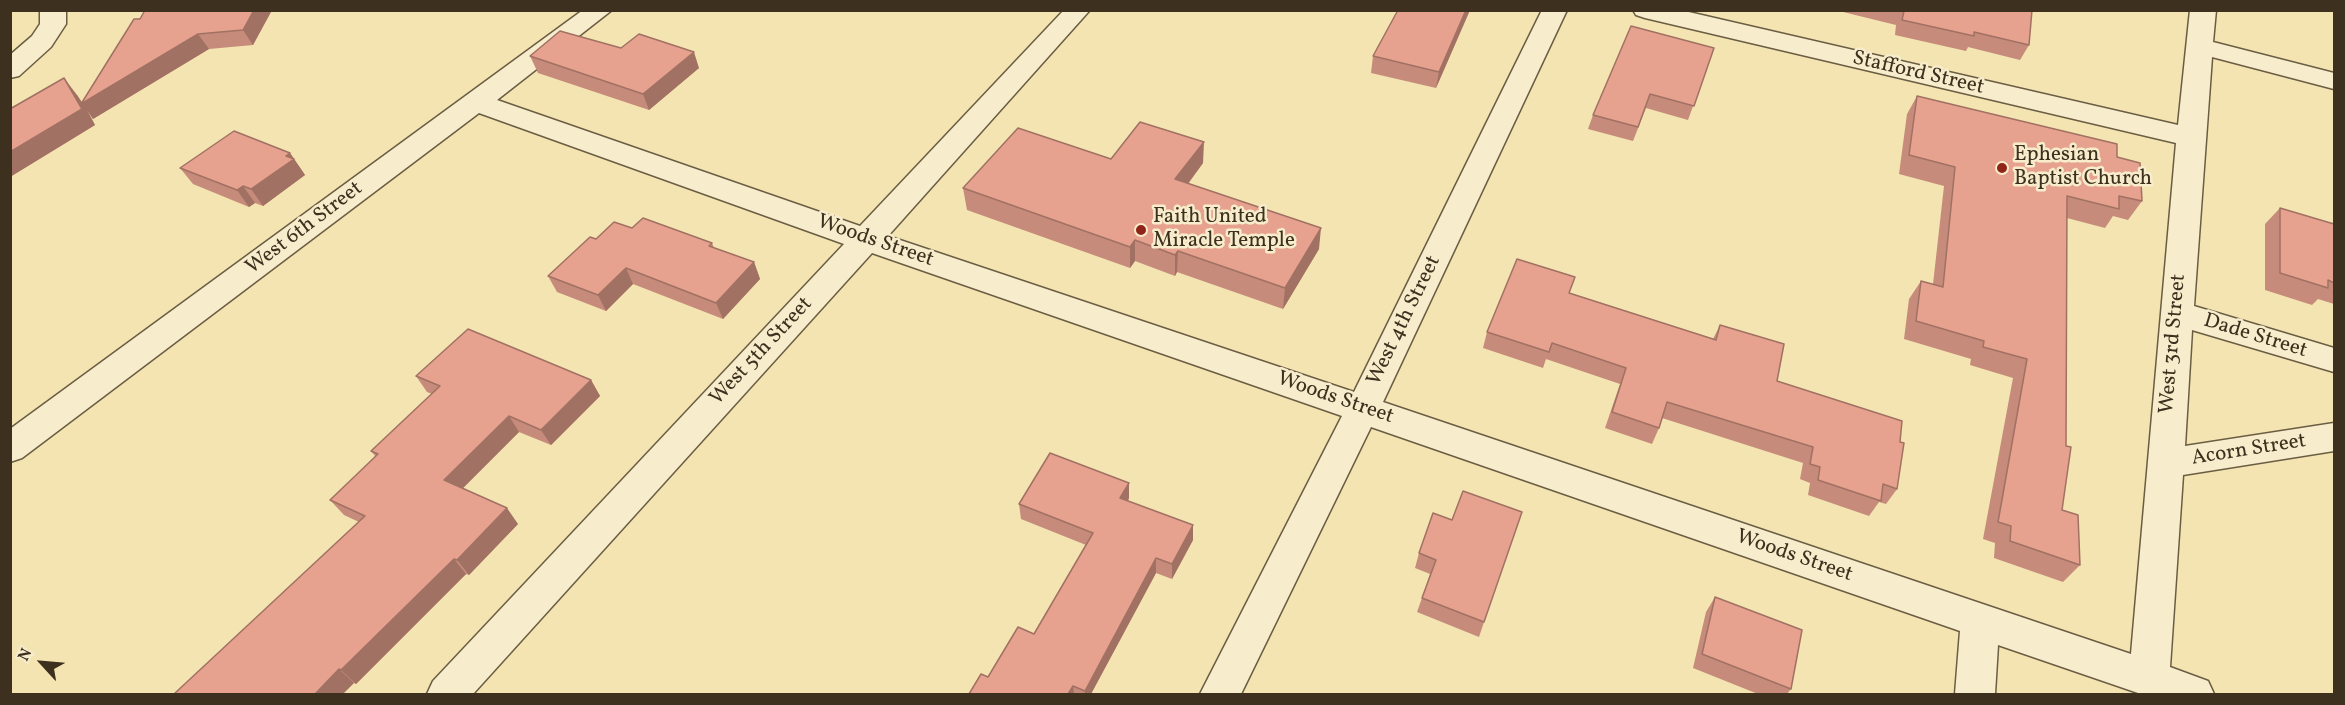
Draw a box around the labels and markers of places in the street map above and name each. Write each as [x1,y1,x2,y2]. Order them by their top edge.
place label: Ephesian Baptist Church [2014,143,2152,193]
marker: Ephesian Baptist Church [1995,161,2009,175]
place label: Faith United Miracle Temple [1153,205,1295,255]
marker: Faith United Miracle Temple [1134,223,1148,237]

